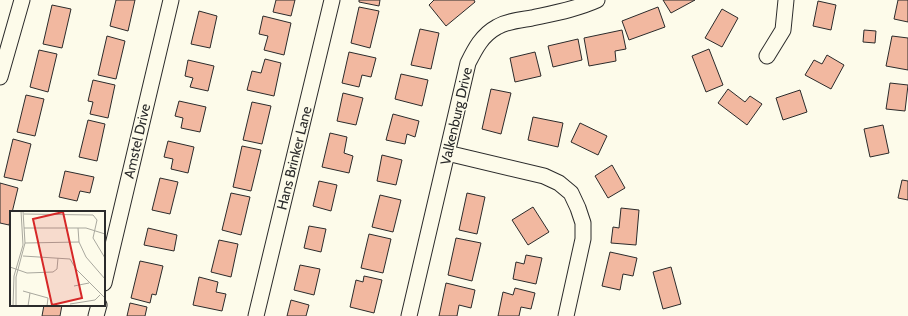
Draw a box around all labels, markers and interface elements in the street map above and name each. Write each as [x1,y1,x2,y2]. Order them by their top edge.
street label: Valkenburg Drive [436,65,476,167]
street label: Amstel Drive [120,102,154,180]
street label: Hans Brinker Lane [272,104,316,212]
inset map [10,211,105,306]

